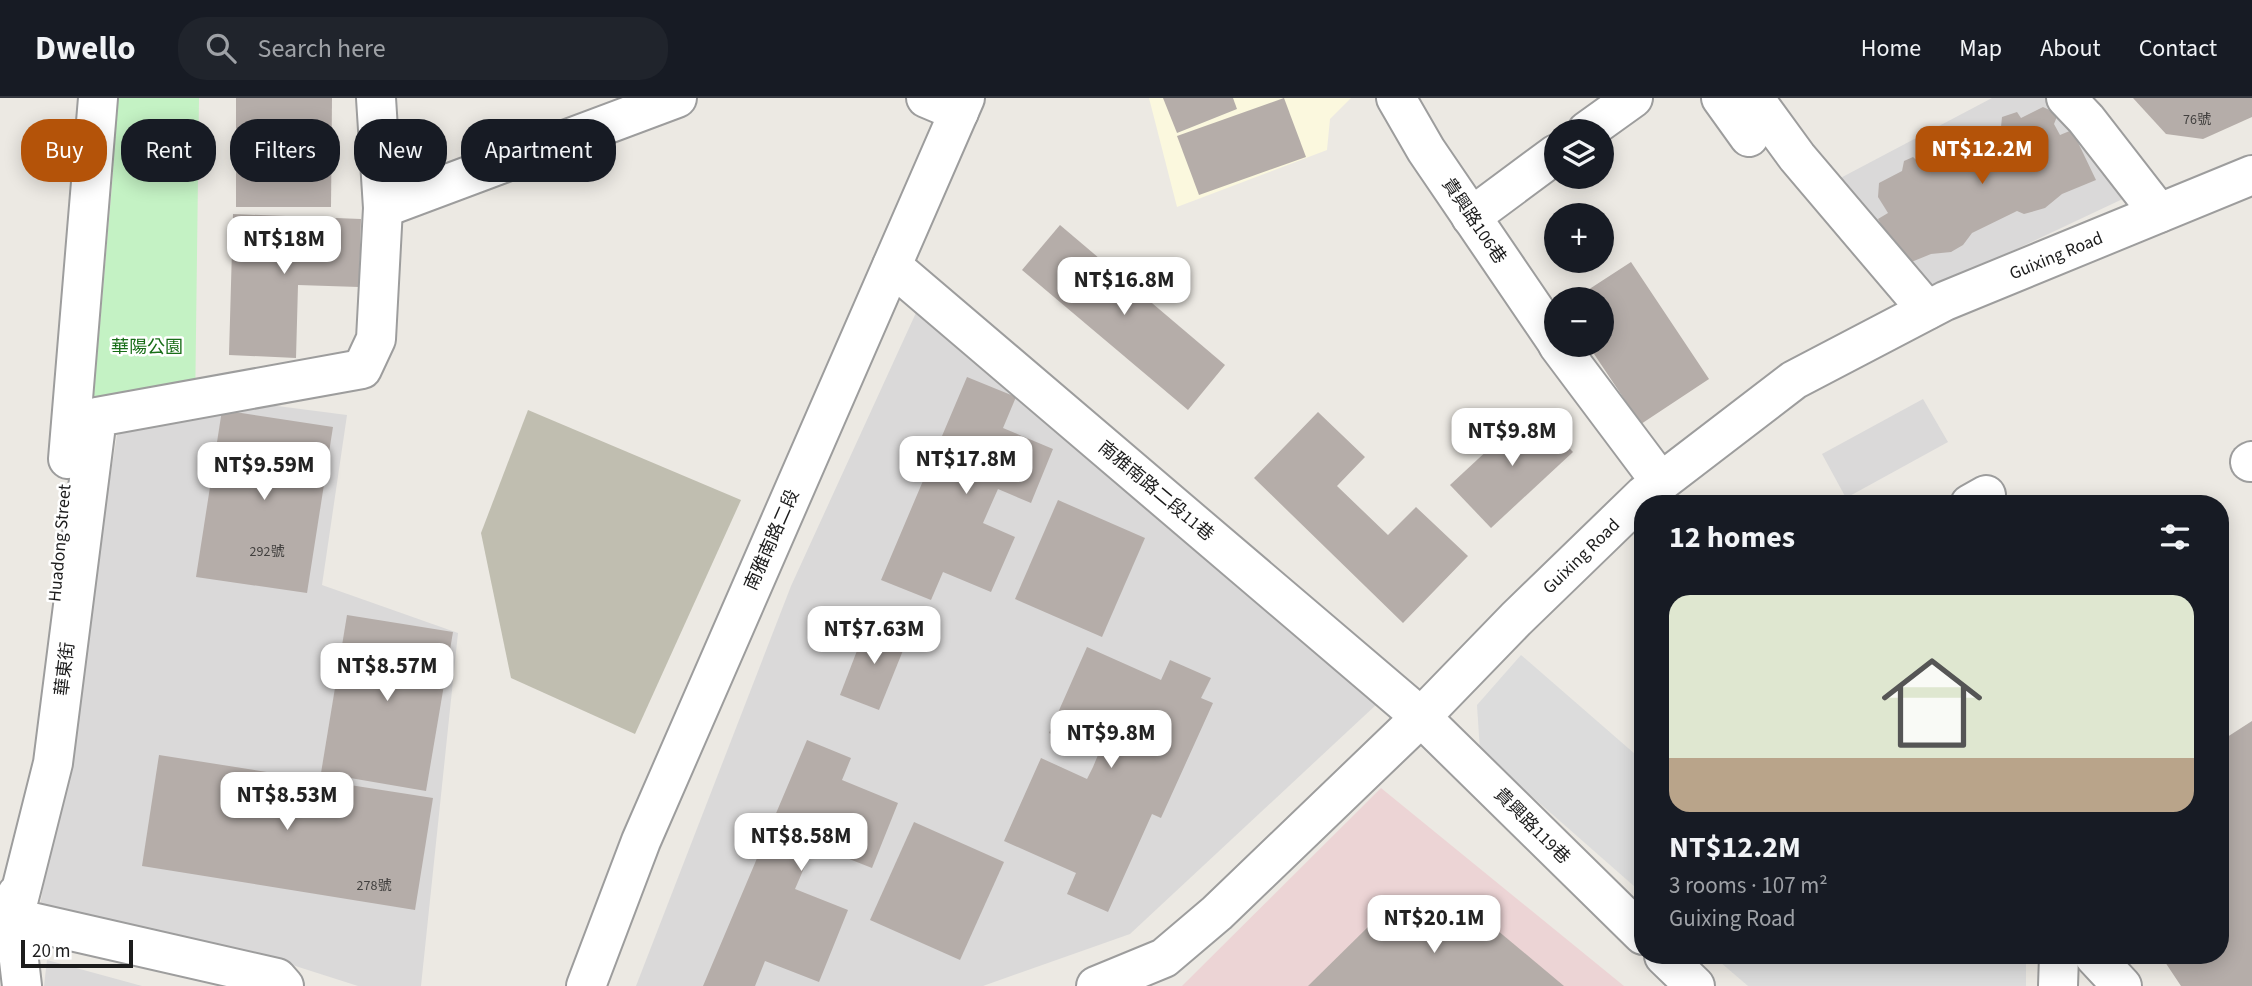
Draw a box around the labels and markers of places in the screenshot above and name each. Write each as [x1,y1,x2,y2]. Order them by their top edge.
pin: NT$12.2M [1910,126,2054,186]
pin: NT$18M [227,216,341,276]
pin: NT$16.8M [1052,258,1196,317]
pin: NT$9.8M [1447,408,1577,468]
pin: NT$17.8M [894,436,1038,496]
pin: NT$9.59M [192,442,336,502]
pin: NT$7.63M [802,606,946,666]
pin: NT$8.57M [315,644,459,703]
pin: NT$9.8M [1046,710,1176,770]
pin: NT$8.53M [215,772,359,832]
pin: NT$8.58M [729,814,873,873]
pin: NT$20.1M [1362,896,1506,955]

